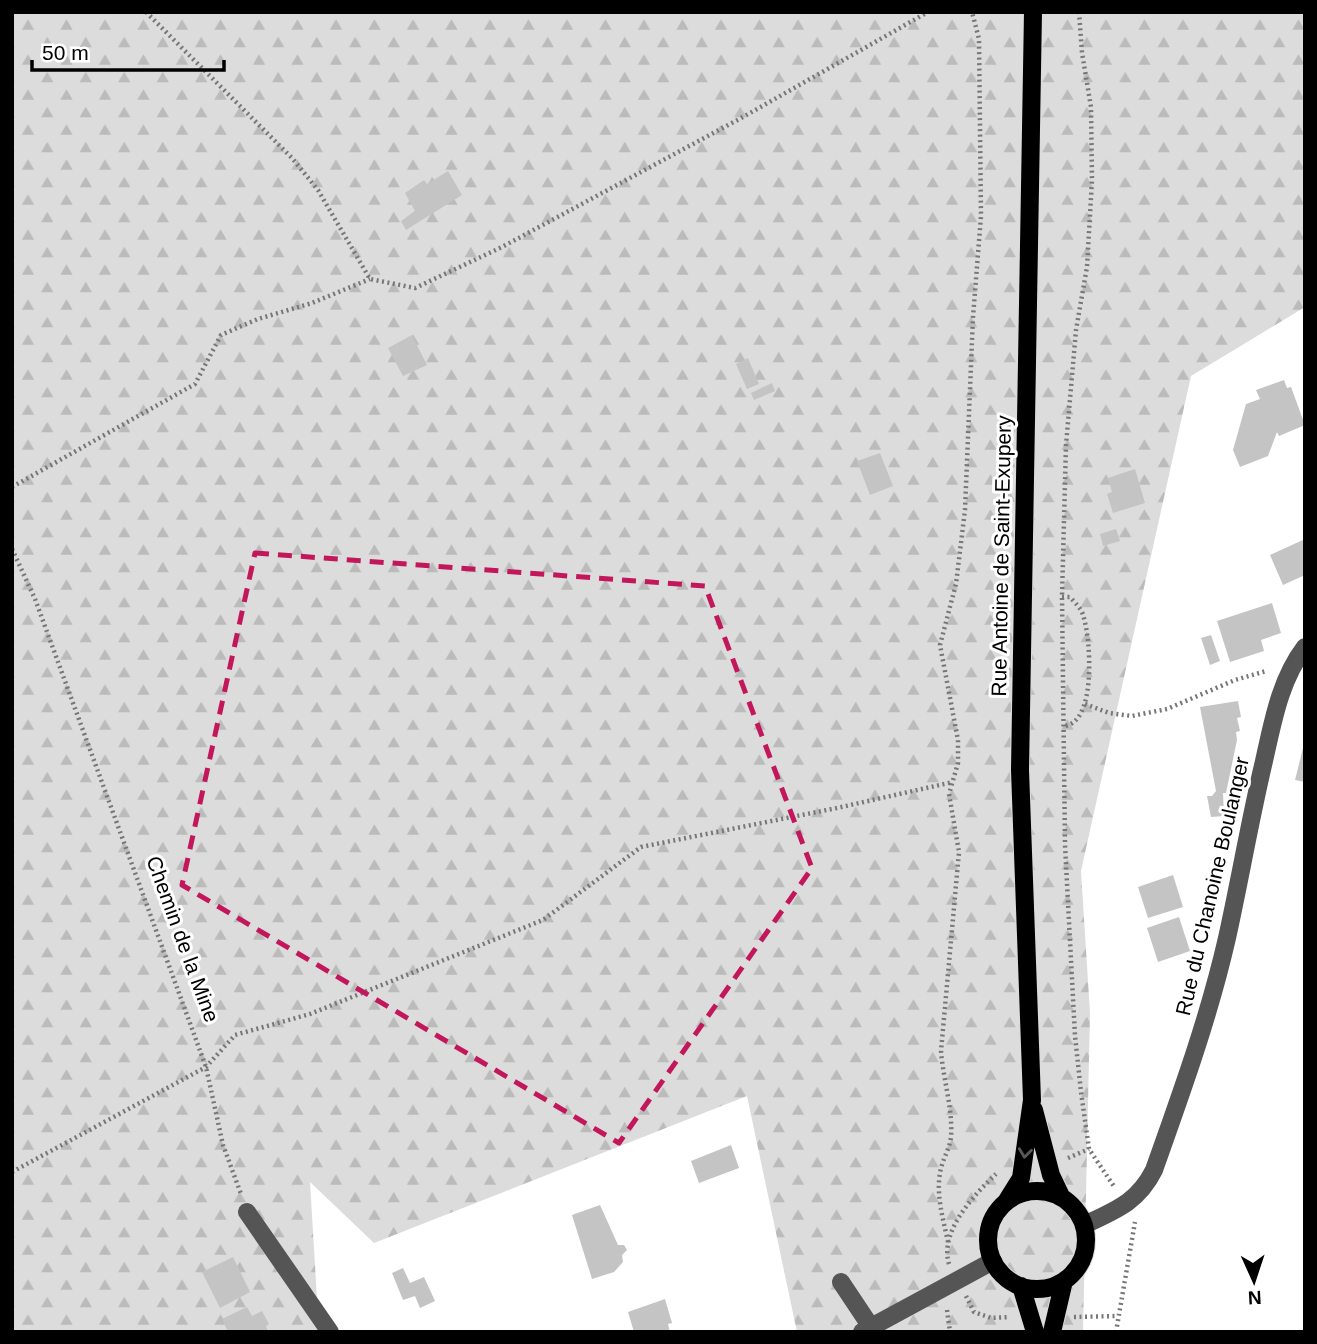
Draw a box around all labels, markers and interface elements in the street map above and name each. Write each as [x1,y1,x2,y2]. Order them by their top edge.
scale bar [32,28,224,72]
text: 50 m [42,41,89,64]
street label: Rue Antoine de Saint-Exupery [987,415,1015,697]
street label: Rue du Chanoine Boulanger [1171,754,1253,1018]
street label: Chemin de la Mine [142,853,224,1025]
one-way arrow [1018,1147,1033,1159]
north arrow [1219,1246,1289,1316]
text: N [1247,1287,1262,1308]

